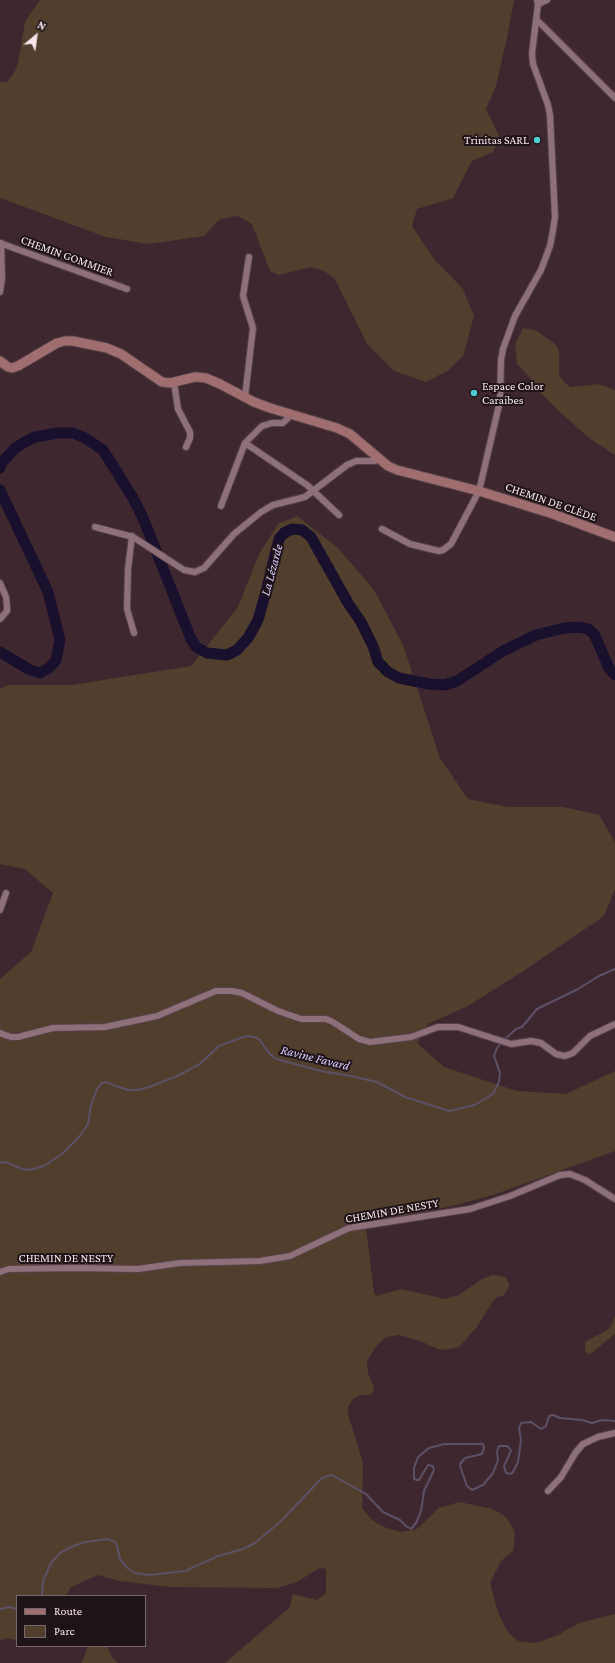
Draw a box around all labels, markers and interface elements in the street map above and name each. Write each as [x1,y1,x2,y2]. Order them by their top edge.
north arrow [16,16,56,56]
text: N [36,18,48,33]
place label: Trinitas SARL [464,133,529,147]
marker: Trinitas SARL [532,135,542,145]
street label: CHEMIN GOMMIER [19,233,115,279]
place label: Espace Color Caraibes [482,379,544,407]
marker: Espace Color Caraibes [469,388,479,398]
street label: CHEMIN DE CLÈDE [503,480,599,524]
water label: La Lézarde [258,542,286,598]
water label: Ravine Favard [279,1042,351,1074]
street label: CHEMIN DE NESTY [344,1196,440,1226]
street label: CHEMIN DE NESTY [19,1251,113,1265]
legend [16,1595,146,1647]
text: Route [54,1604,82,1618]
text: Parc [54,1624,74,1638]

